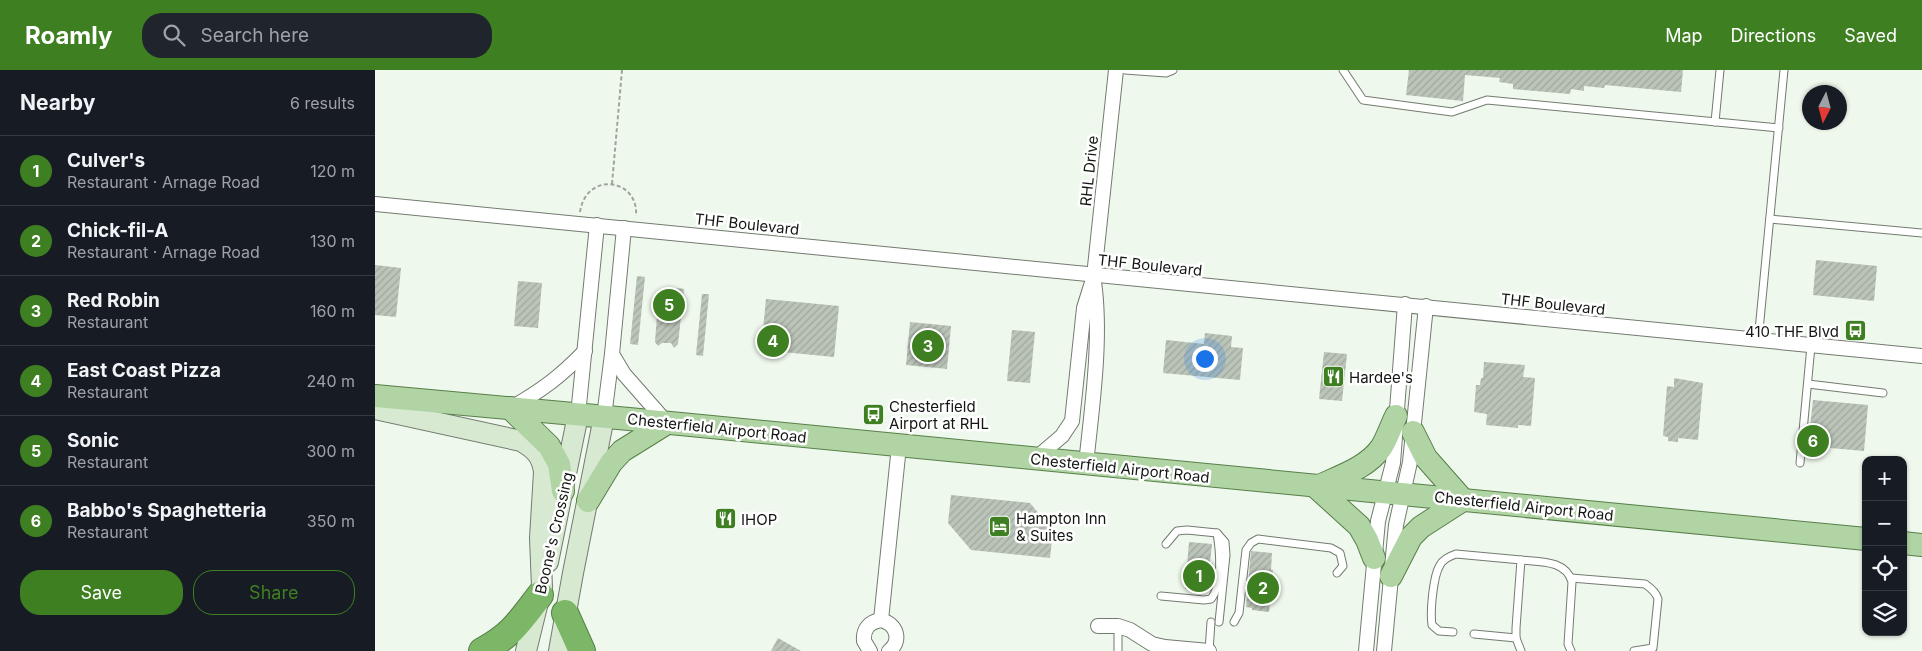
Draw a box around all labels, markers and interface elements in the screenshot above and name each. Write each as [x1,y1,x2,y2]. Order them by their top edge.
search box [142,13,492,58]
text: Roamly [25,21,112,50]
icon: search [160,21,188,49]
text: Search here [200,24,309,47]
text: Map [1665,25,1703,46]
text: Directions [1731,25,1816,46]
text: Saved [1844,25,1897,46]
north arrow [1802,85,1847,130]
text: Nearby [20,90,95,115]
text: 6 results [290,93,355,113]
street label: RHL Drive [1076,135,1102,207]
text: Culver's [67,149,145,172]
text: 1 [33,161,39,181]
text: 120 m [310,161,355,181]
text: Restaurant · Arnage Road [67,172,260,192]
street label: THF Boulevard [694,209,800,239]
text: Chick-fil-A [67,219,168,242]
text: 2 [31,231,41,251]
text: 130 m [310,231,355,251]
text: Restaurant · Arnage Road [67,242,260,262]
street label: THF Boulevard [1097,250,1203,280]
pin: 5 [653,286,685,324]
text: Red Robin [67,289,160,312]
street label: THF Boulevard [1500,289,1606,319]
text: 3 [31,301,41,321]
text: 160 m [310,301,355,321]
text: Restaurant [67,312,148,332]
bus stop icon: 410 THF Blvd [1843,319,1867,343]
pin: 4 [757,322,789,360]
place label: 410 THF Blvd [1745,322,1839,341]
pin: 3 [912,327,944,365]
your location [1192,346,1218,372]
text: East Coast Pizza [67,359,221,382]
restaurant icon: Hardee's [1321,365,1345,389]
place label: Hardee's [1349,368,1413,387]
text: 4 [31,371,41,391]
text: 240 m [307,371,355,391]
text: Restaurant [67,382,148,402]
place label: Chesterfield Airport at RHL [889,397,989,433]
bus stop icon: Chesterfield Airport at RHL [861,403,885,427]
street label: Chesterfield Airport Road [626,409,808,447]
pin: 6 [1797,422,1829,460]
text: Sonic [67,429,119,452]
text: 5 [31,441,41,461]
text: 300 m [306,441,355,461]
street label: Chesterfield Airport Road [1029,449,1211,487]
text: Restaurant [67,452,148,472]
map controls [1862,456,1907,636]
button: + [1862,456,1907,501]
street label: Boone's Crossing [531,470,577,596]
street label: Chesterfield Airport Road [1433,487,1615,525]
text: Babbo's Spaghetteria [67,499,266,522]
button: − [1862,501,1907,546]
restaurant icon: IHOP [713,507,737,531]
place label: Hampton Inn & Suites [1016,509,1106,545]
place label: IHOP [741,510,777,529]
text: 6 [31,511,41,531]
text: 350 m [307,511,355,531]
hotel icon: Hampton Inn & Suites [988,515,1012,539]
text: Restaurant [67,522,148,542]
button: locate [1862,546,1907,591]
pin: 1 [1183,557,1215,595]
pin: 2 [1247,569,1279,607]
button: Save [20,570,183,615]
button: Share [193,570,355,615]
button: layers [1862,591,1907,636]

